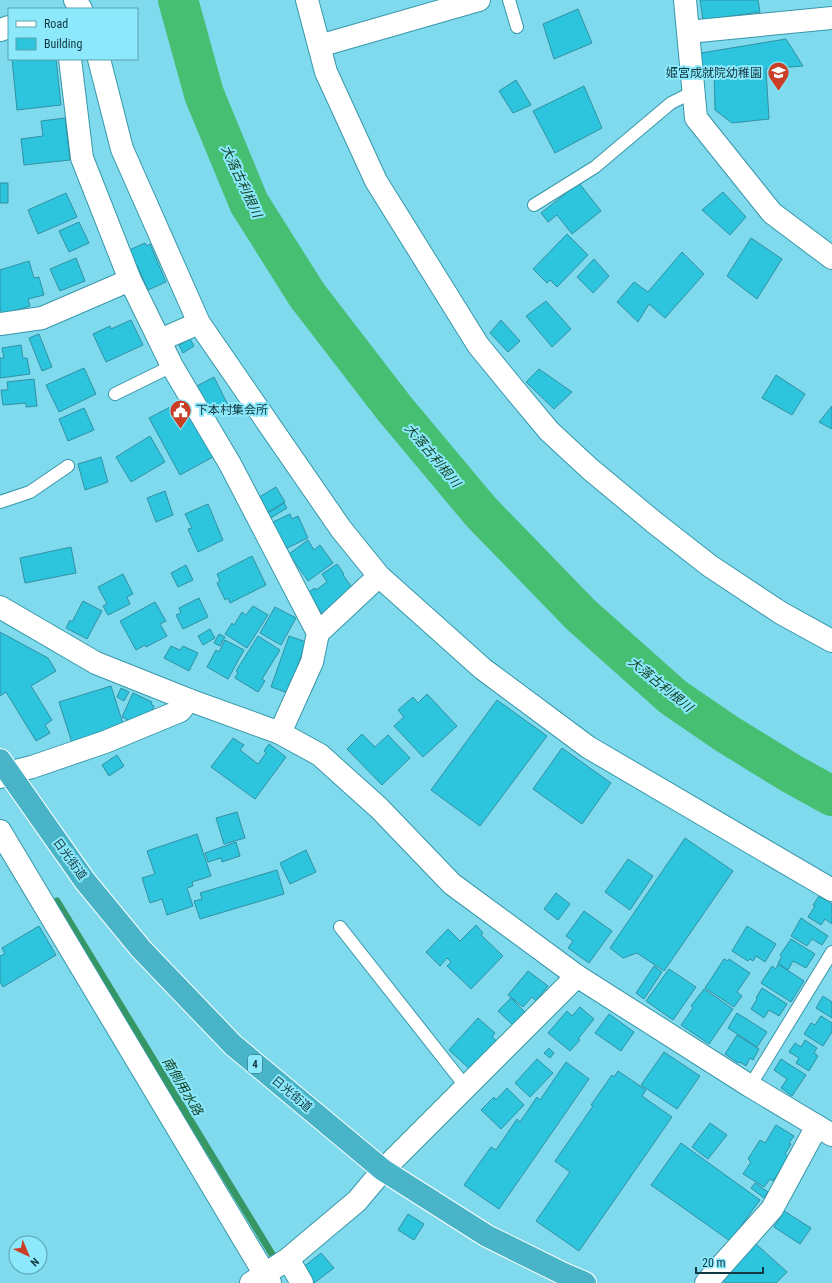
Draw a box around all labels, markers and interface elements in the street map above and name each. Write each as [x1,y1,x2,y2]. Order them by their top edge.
legend [8,8,138,60]
text: Road [44,17,68,31]
text: Building [44,37,82,51]
school or university icon: 姫宮成就院幼稚園 [765,60,791,93]
place label: 姫宮成就院幼稚園 [666,66,762,80]
water label: 大落古利根川 [218,143,266,222]
public building icon: 下本村集会所 [167,397,193,430]
place label: 下本村集会所 [196,403,268,417]
water label: 大落古利根川 [402,421,465,492]
water label: 大落古利根川 [626,654,697,716]
street label: 日光街道 [50,835,90,883]
water label: 南側用水路 [159,1055,206,1119]
road number: 4 [248,1055,262,1073]
street label: 日光街道 [269,1073,315,1115]
north arrow [8,1235,48,1275]
scale bar [696,1249,763,1275]
text: N [27,1255,42,1269]
text: 20 m [702,1256,726,1270]

